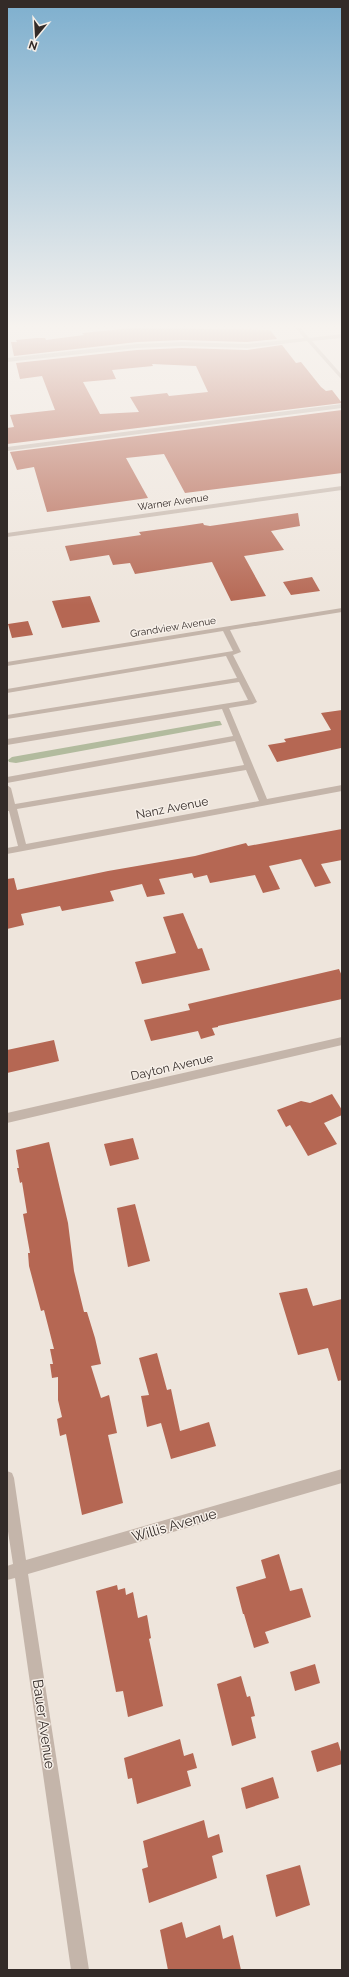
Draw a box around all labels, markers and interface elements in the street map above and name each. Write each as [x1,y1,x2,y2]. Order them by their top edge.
north arrow [16,16,56,56]
text: N [27,38,39,53]
street label: Warner Avenue [137,492,209,512]
street label: Grandview Avenue [129,615,217,639]
street label: Nanz Avenue [135,794,209,822]
street label: Dayton Avenue [129,1051,215,1083]
street label: Willis Avenue [130,1505,218,1545]
street label: Bauer Avenue [30,1678,58,1770]

